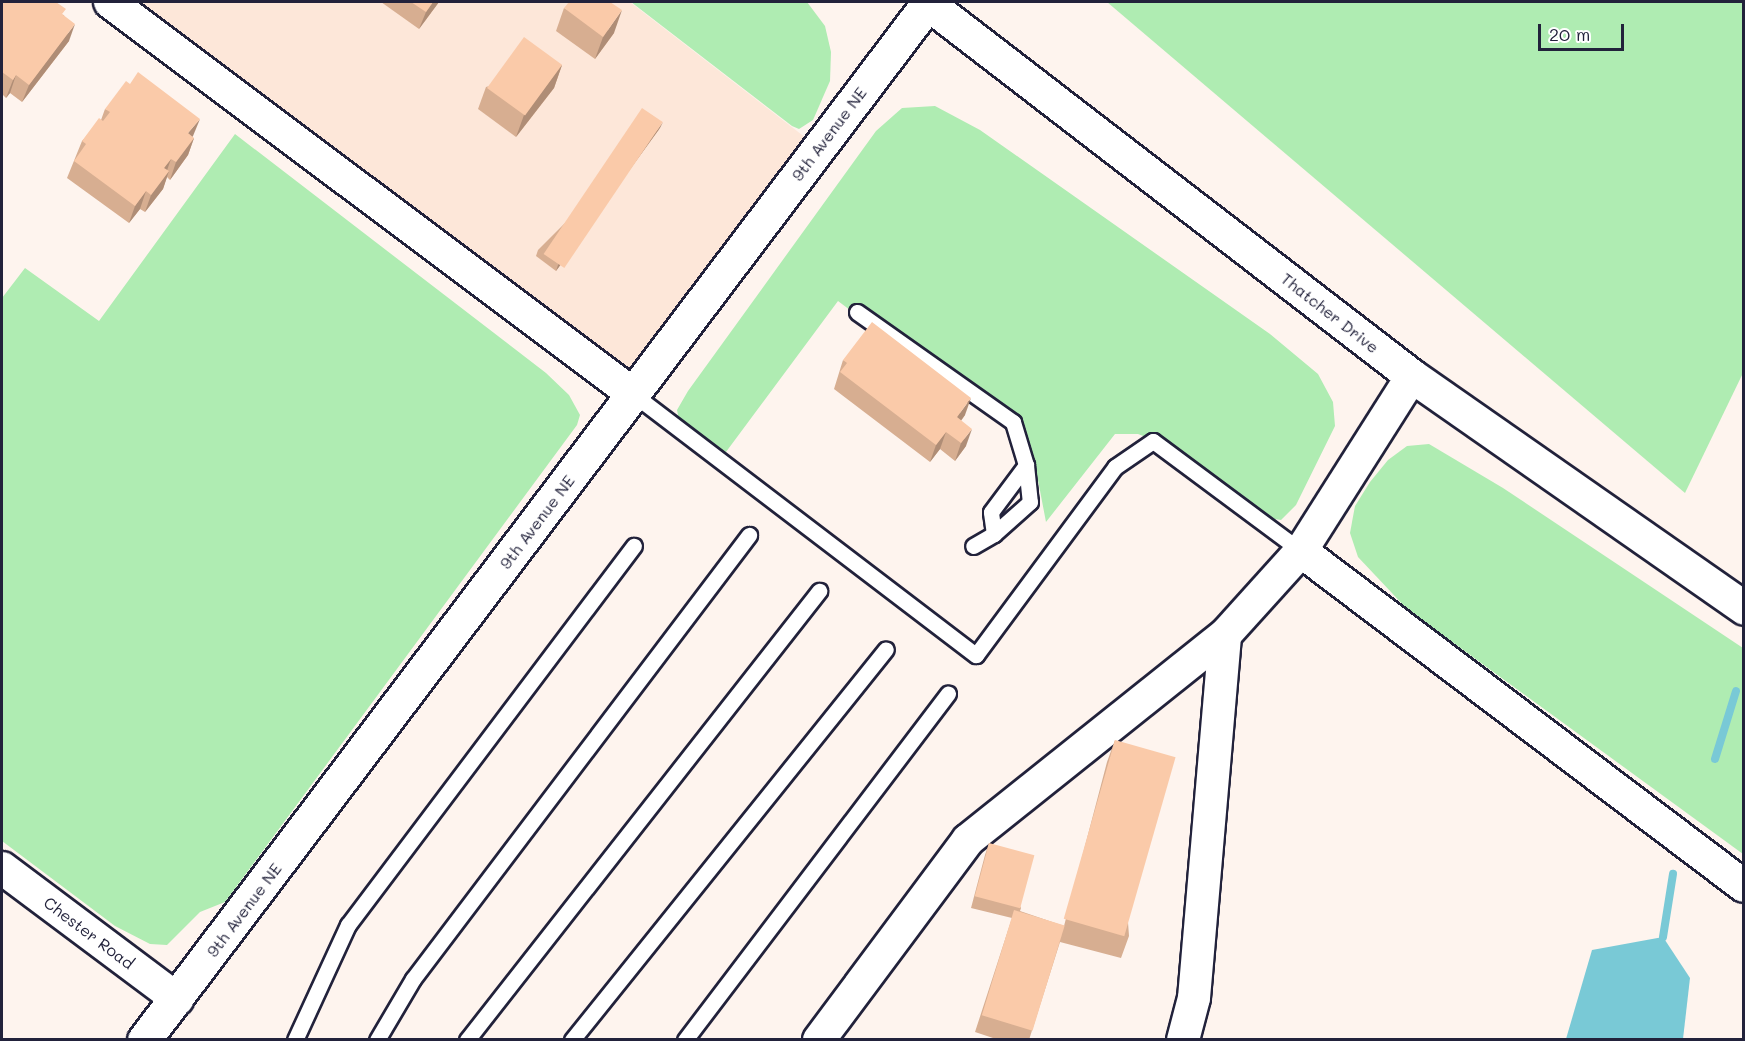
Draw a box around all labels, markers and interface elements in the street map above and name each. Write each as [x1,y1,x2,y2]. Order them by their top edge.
scale bar [1541,12,1626,50]
text: 20 m [1549,22,1590,46]
street label: 9th Avenue NE [788,83,870,185]
street label: Thatcher Drive [1277,269,1383,357]
street label: 9th Avenue NE [496,471,578,573]
street label: 9th Avenue NE [203,859,285,961]
street label: Chester Road [40,893,138,973]

